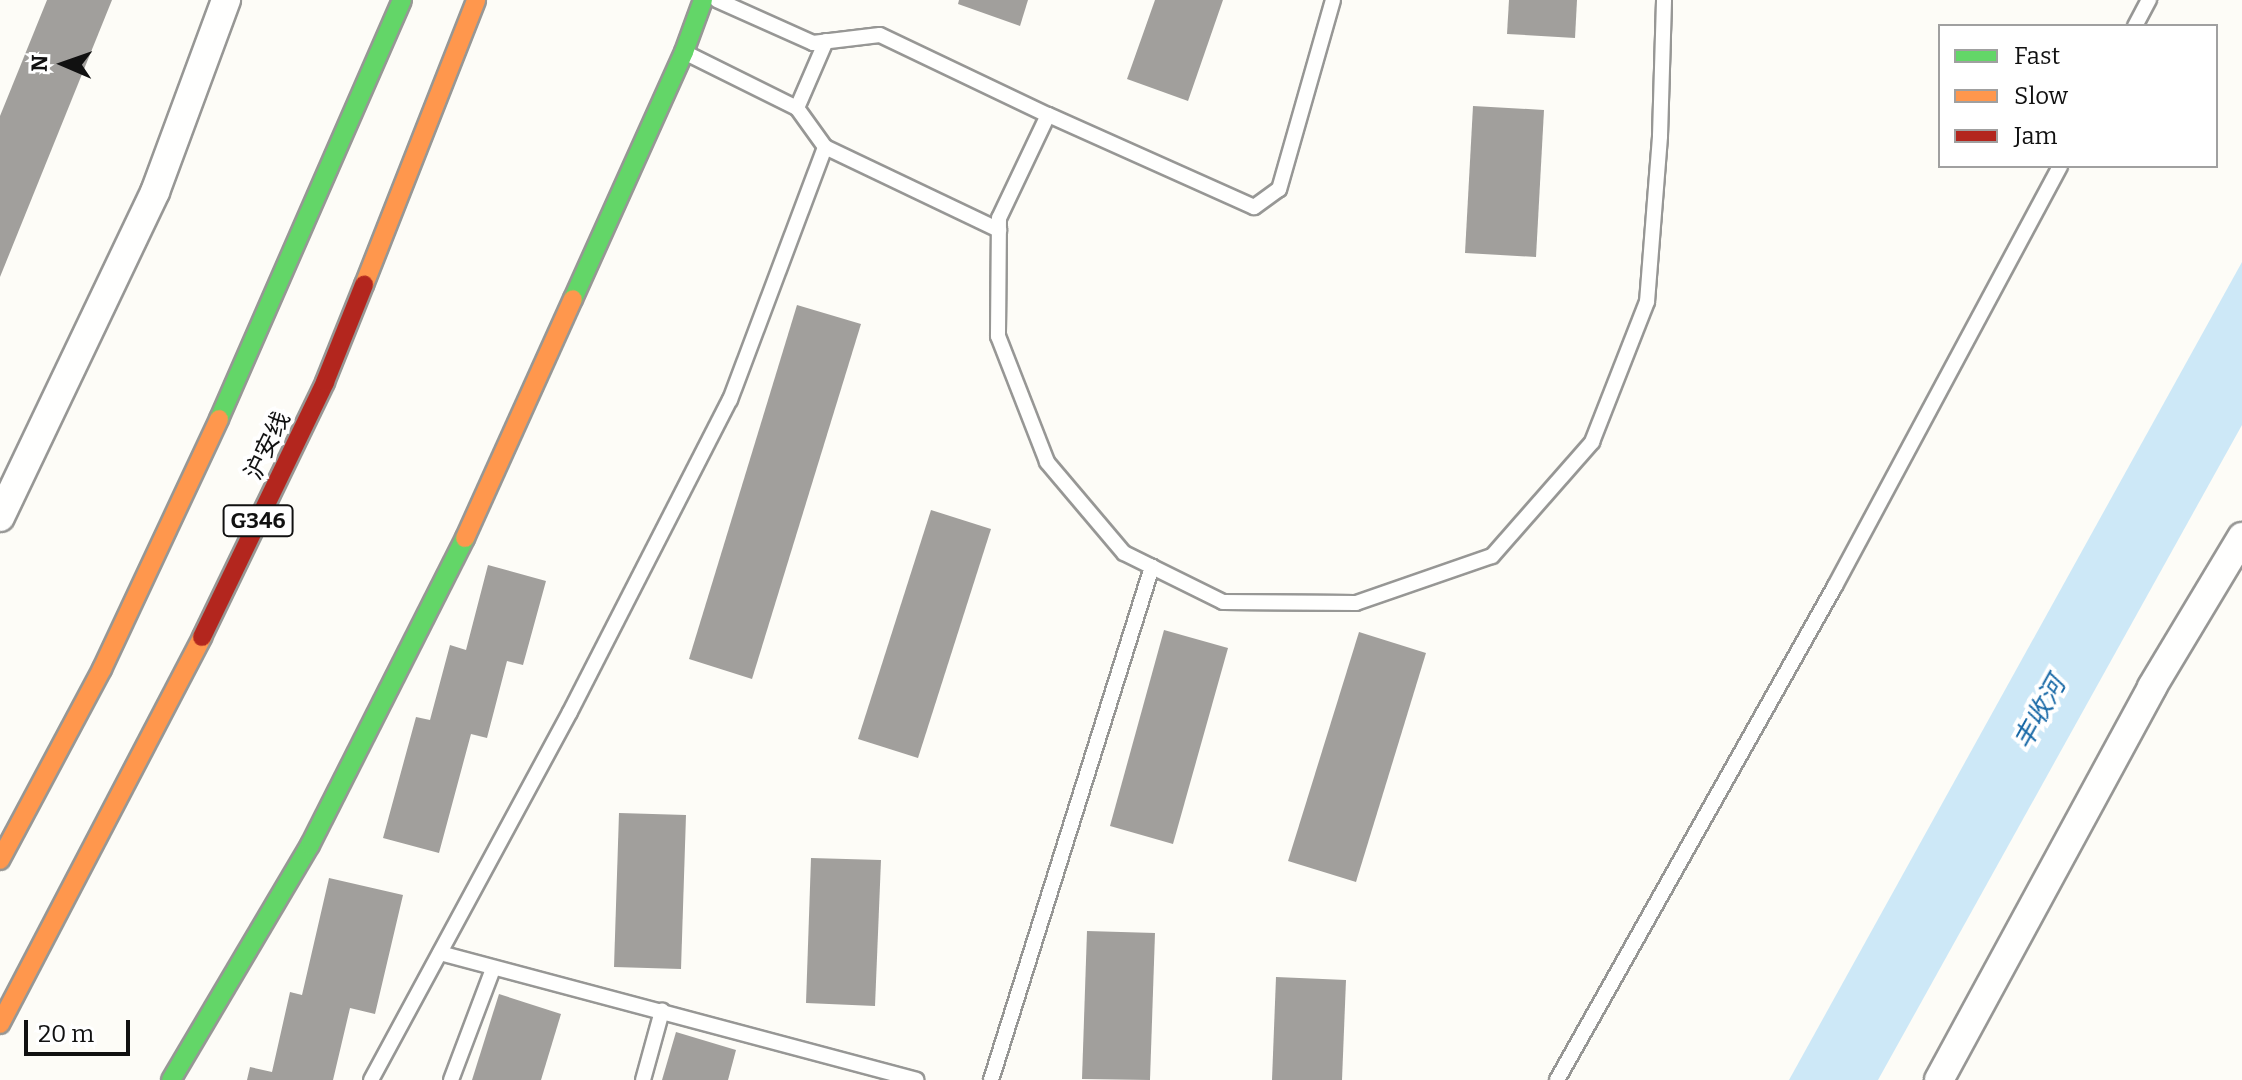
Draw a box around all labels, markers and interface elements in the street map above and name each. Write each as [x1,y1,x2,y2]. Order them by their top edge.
north arrow [24,24,104,104]
legend [1938,24,2218,168]
text: Fast [2014,42,2060,70]
text: N [26,54,53,72]
text: Slow [2014,82,2068,110]
text: Jam [2014,122,2057,150]
street label: 沪安线 [239,407,297,485]
road number: G346 [222,503,294,539]
water label: 丰收河 [2007,671,2073,755]
scale bar [28,1004,134,1054]
text: 20 m [38,1020,94,1048]

